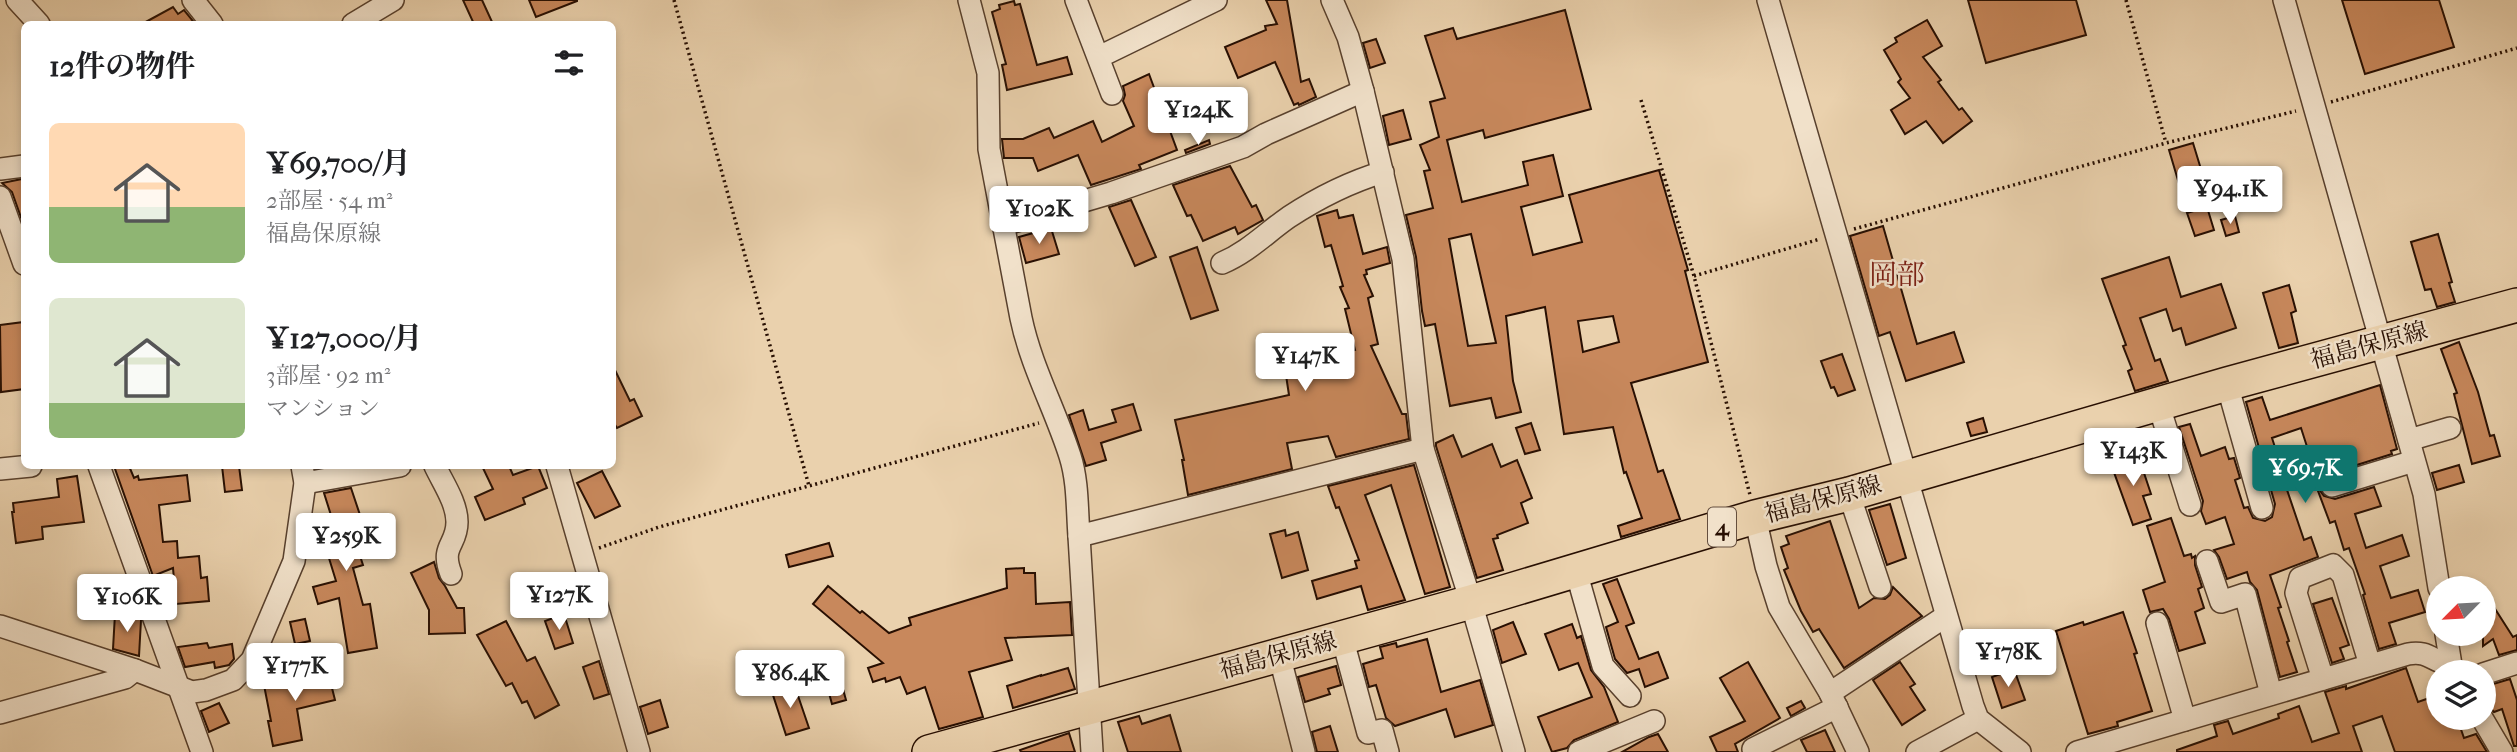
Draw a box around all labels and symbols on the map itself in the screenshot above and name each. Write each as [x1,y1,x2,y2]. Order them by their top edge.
pin: ¥124K [1149,88,1247,147]
pin: ¥94.1K [2173,166,2287,226]
pin: ¥102K [990,187,1088,246]
district label: 岡部 [1869,258,1925,291]
street label: 福島保原線 [2307,316,2431,374]
pin: ¥147K [1256,334,1354,393]
pin: ¥143K [2084,428,2182,488]
pin: ¥69.7K [2248,446,2362,505]
street label: 福島保原線 [1761,470,1885,528]
road number: 4 [1708,508,1736,547]
pin: ¥259K [297,514,395,573]
pin: ¥127K [510,572,608,632]
pin: ¥106K [78,574,176,634]
north arrow [2426,576,2496,646]
street label: 福島保原線 [1216,626,1340,684]
pin: ¥178K [1959,630,2057,689]
pin: ¥177K [246,644,344,703]
pin: ¥86.4K [733,650,847,710]

